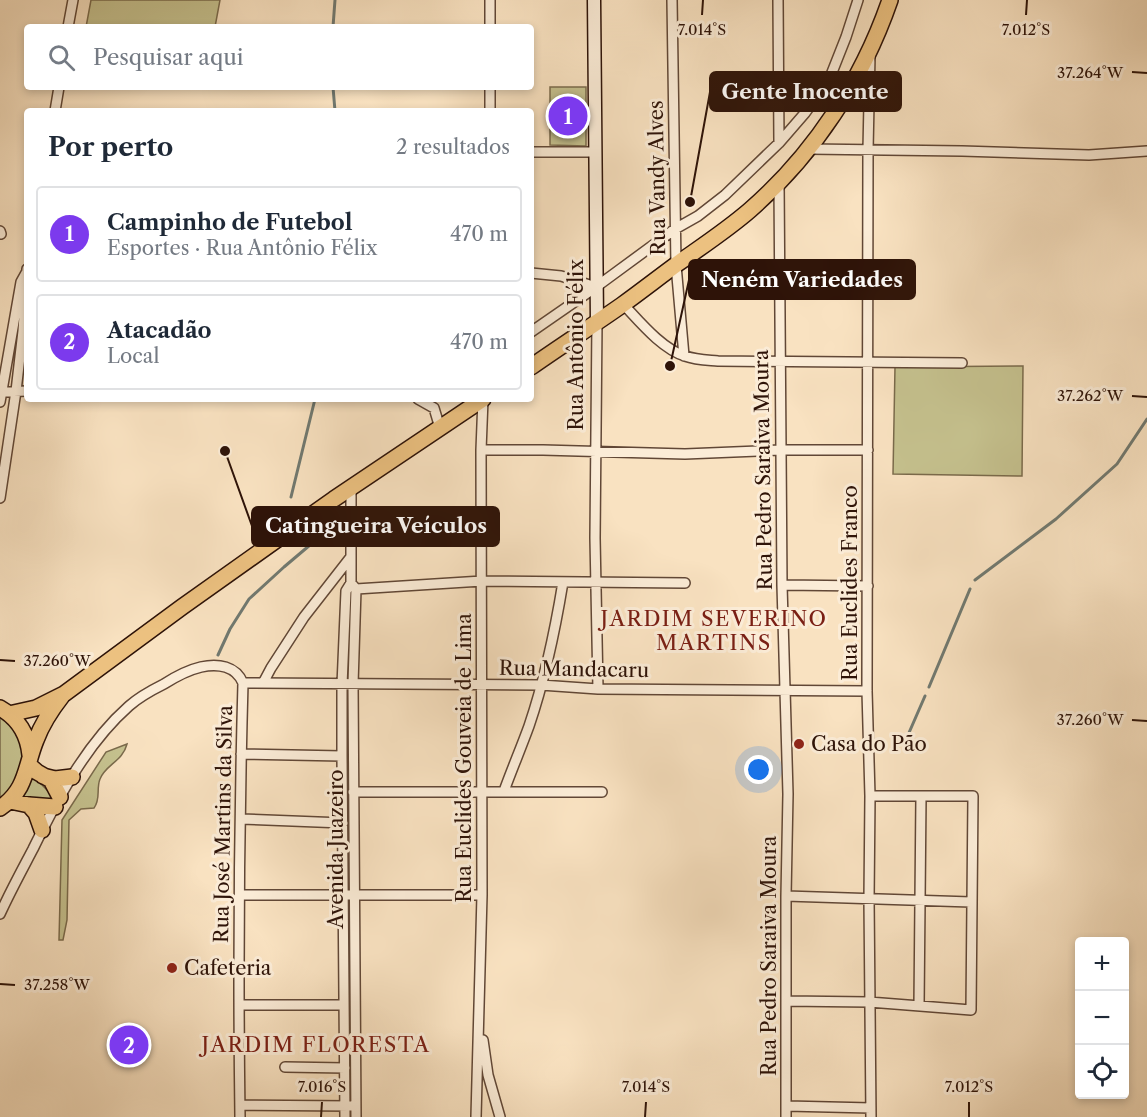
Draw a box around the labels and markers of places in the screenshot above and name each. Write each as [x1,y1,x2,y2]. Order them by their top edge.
callout: Gente Inocente [710,72,901,111]
pin: 1 [548,94,588,138]
callout: Neném Variedades [689,260,915,299]
callout: Catingueira Veículos [252,507,499,546]
place label: Casa do Pão [811,732,927,756]
marker: Casa do Pão [792,737,806,751]
place label: Cafeteria [184,956,272,980]
marker: Cafeteria [165,961,179,975]
pin: 2 [110,1022,148,1068]

